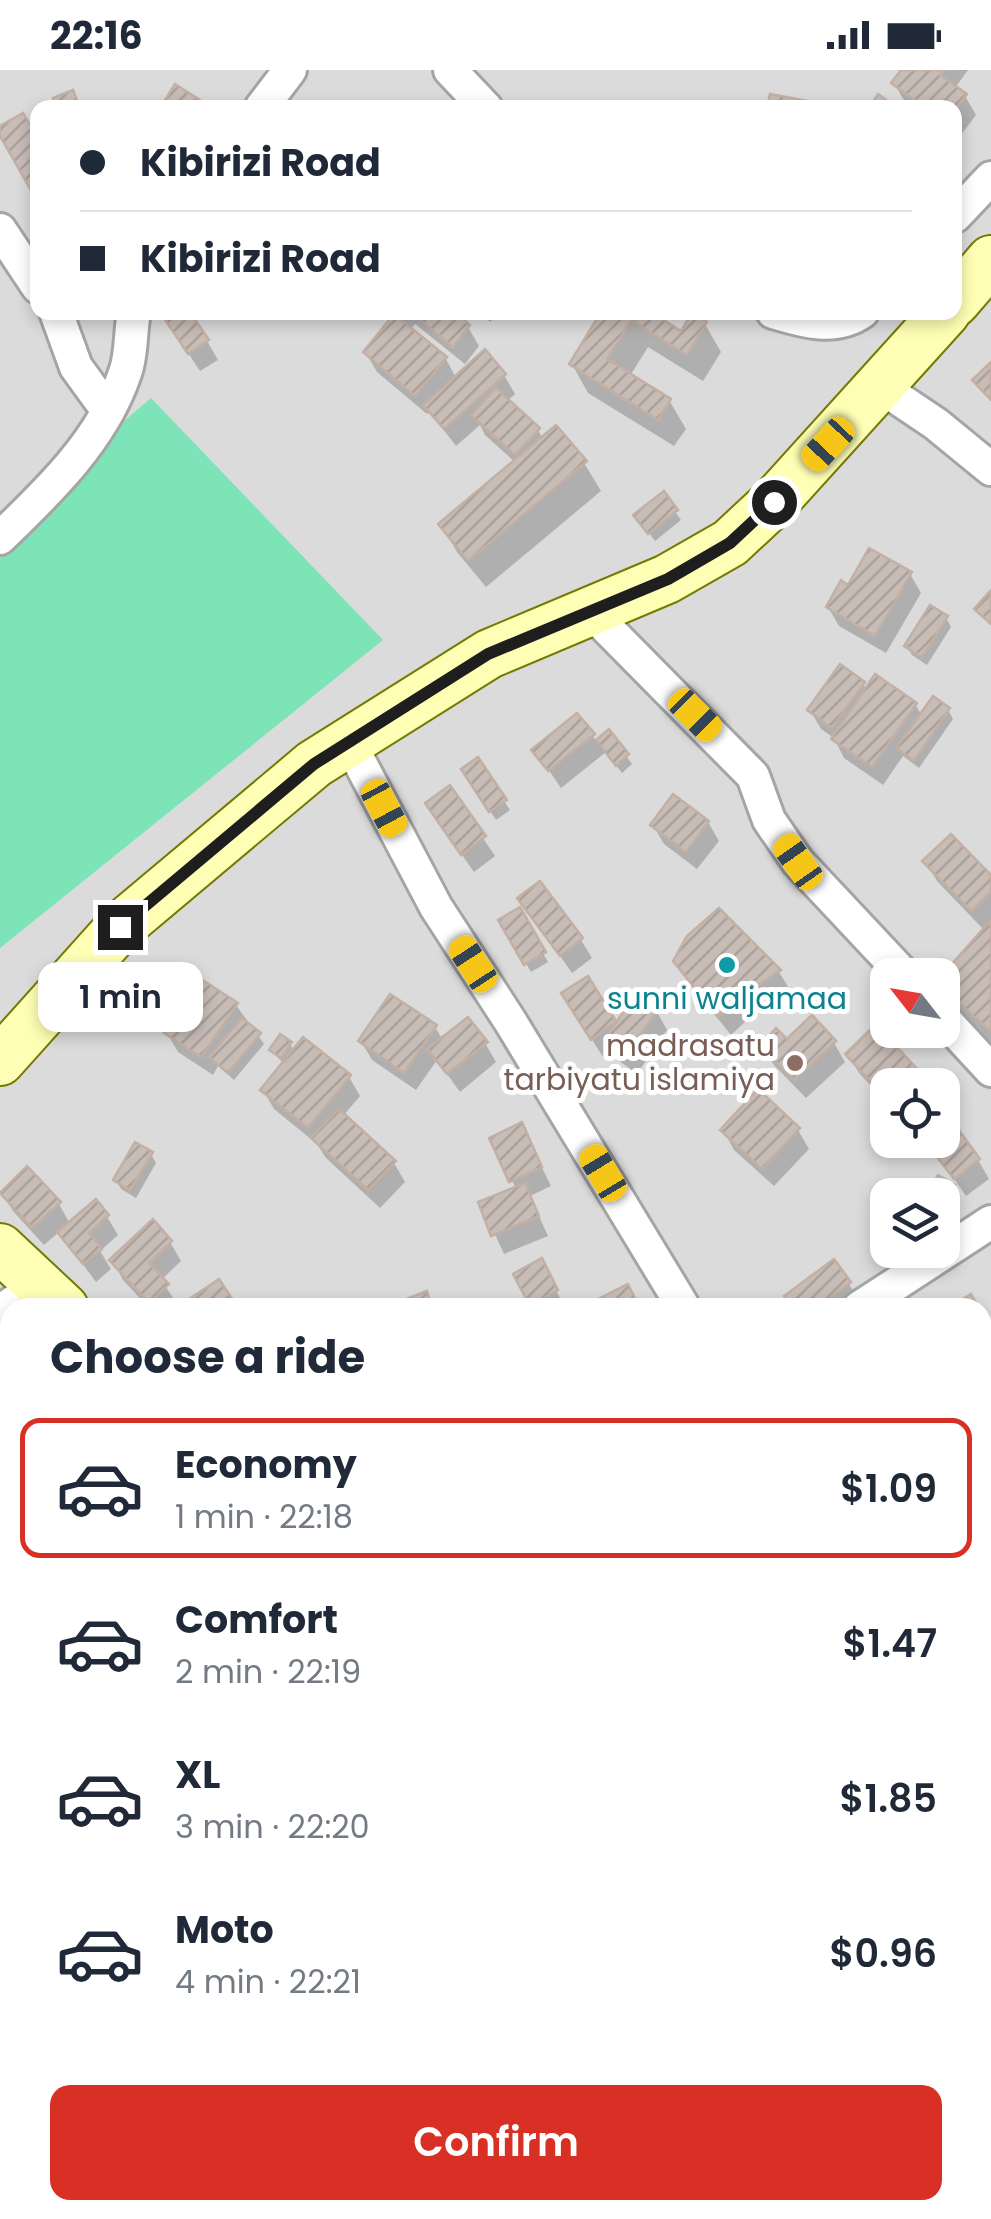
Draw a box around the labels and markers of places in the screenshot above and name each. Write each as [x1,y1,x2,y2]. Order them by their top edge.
marker: sunni waljamaa [716,954,738,976]
place label: sunni waljamaa [607,977,847,1020]
place label: madrasatu tarbiyatu islamiya [504,1024,775,1101]
marker: madrasatu tarbiyatu islamiya [784,1052,806,1074]

